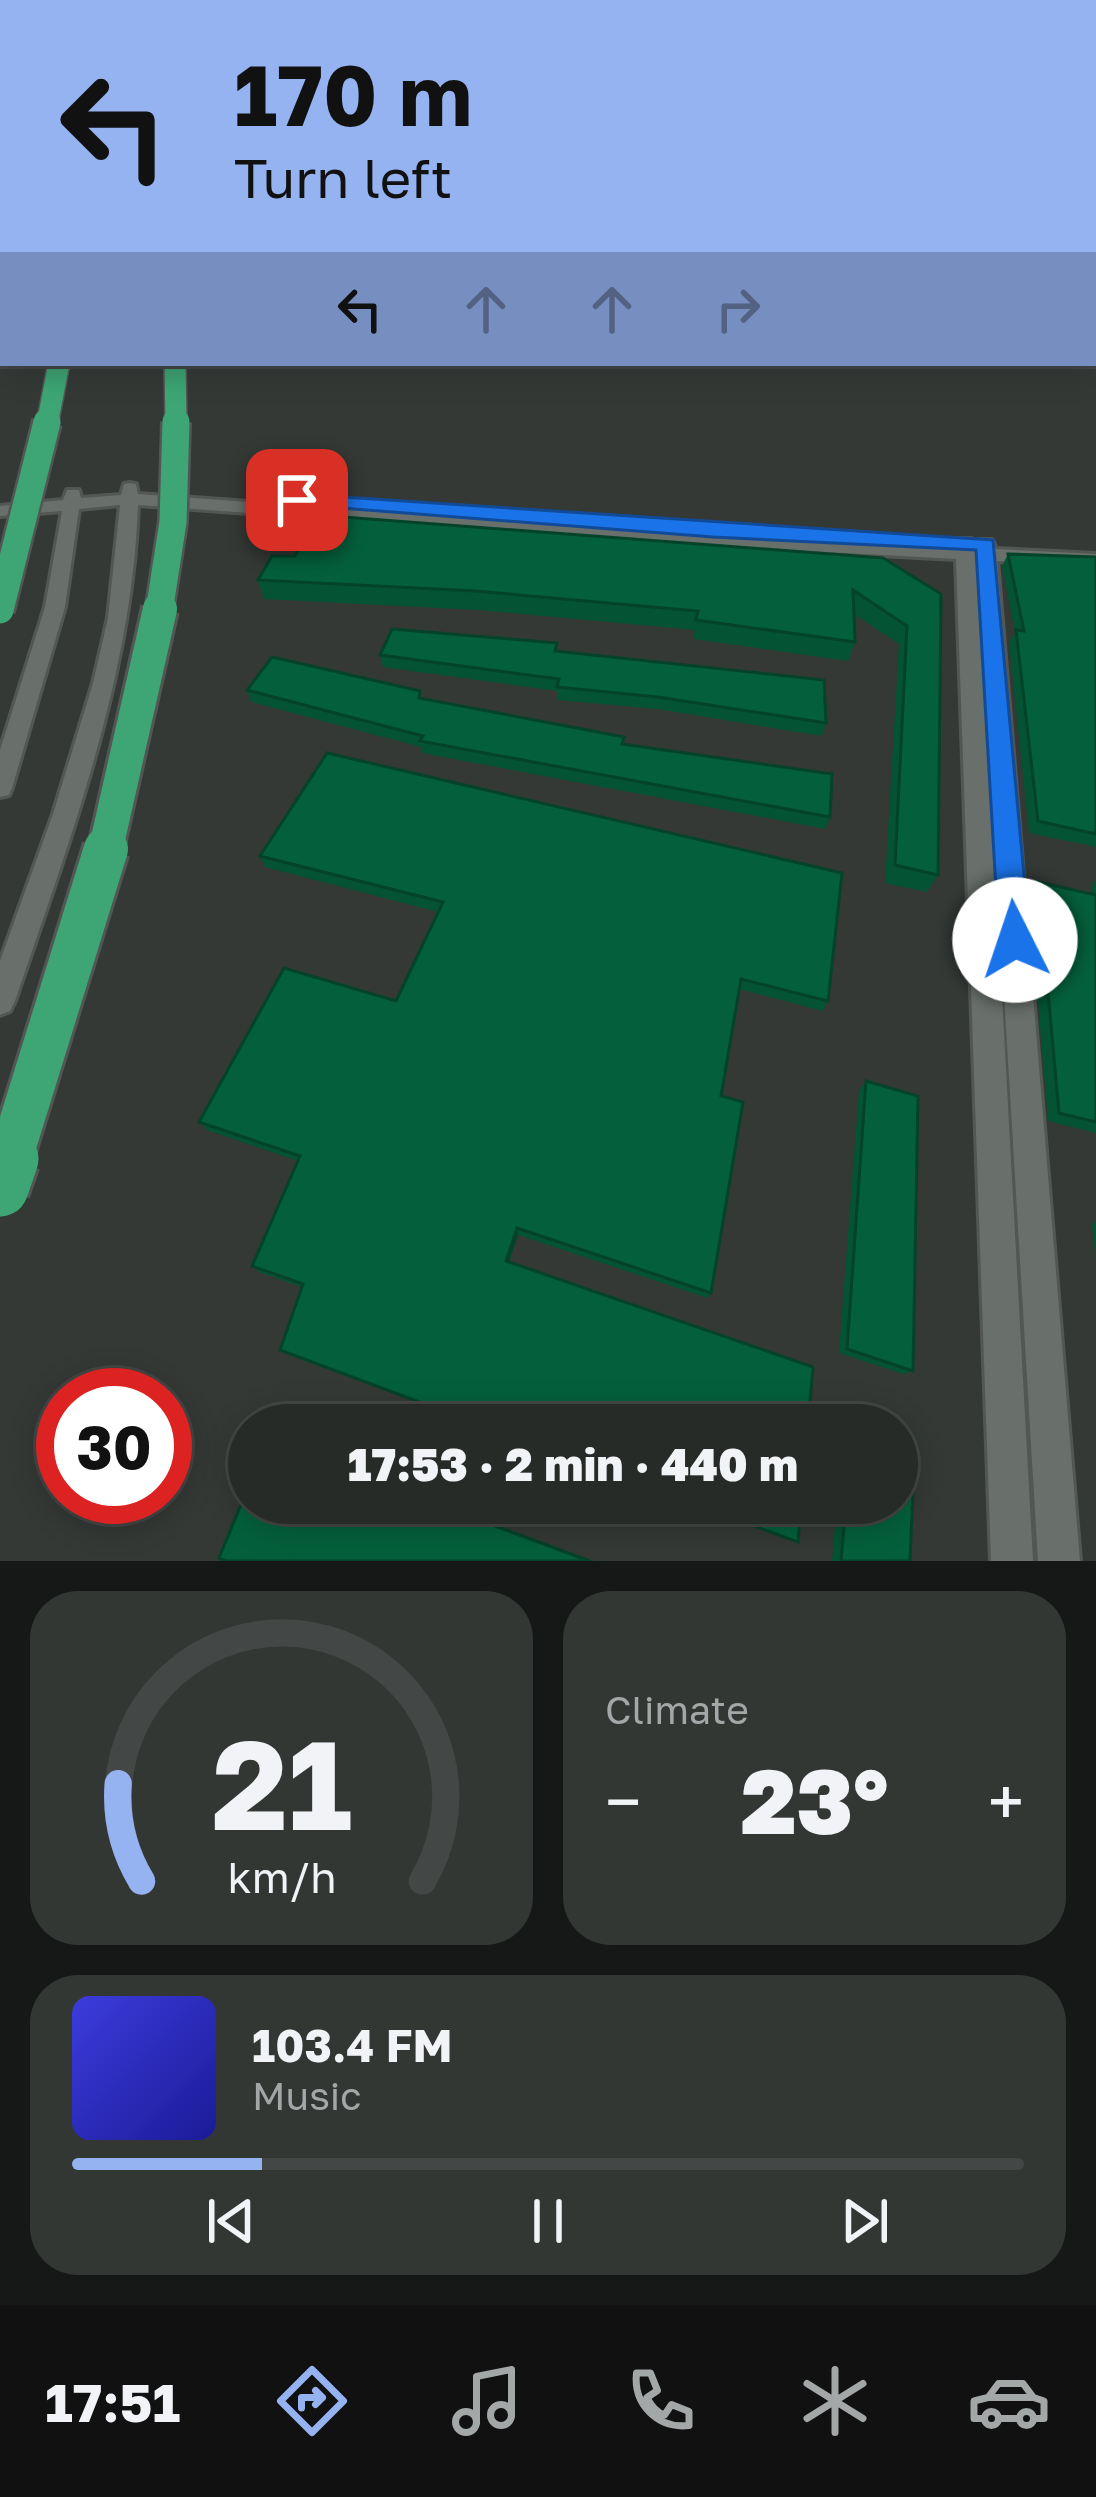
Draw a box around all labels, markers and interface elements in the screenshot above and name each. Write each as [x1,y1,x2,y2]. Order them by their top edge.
text: 170 m [234,44,472,144]
icon: left [36,48,192,204]
text: Turn left [234,145,452,210]
icon: left [327,276,393,342]
icon: ahead [453,276,519,342]
icon: ahead [579,276,645,342]
icon: right [705,276,771,342]
pin [246,449,348,551]
icon: arrive [264,467,330,533]
position arrow [952,877,1078,1003]
speed limit sign: 30 [36,1368,192,1524]
text: 17:53 · 2 min · 440 m [348,1437,798,1491]
text: Climate [605,1686,749,1733]
text: 21 [211,1708,352,1857]
text: 23° [741,1746,888,1854]
text: − [605,1761,641,1841]
text: + [988,1761,1024,1841]
text: km/h [227,1851,336,1902]
text: 103.4 FM [252,2018,452,2072]
text: Music [252,2072,362,2119]
icon: previous [198,2188,264,2254]
icon: pause [515,2188,581,2254]
icon: next [832,2188,898,2254]
icon: directions [270,2359,354,2443]
icon: music [445,2359,529,2443]
icon: phone [619,2359,703,2443]
icon: climate [793,2359,877,2443]
icon: car [967,2359,1051,2443]
text: 17:51 [45,2369,180,2434]

